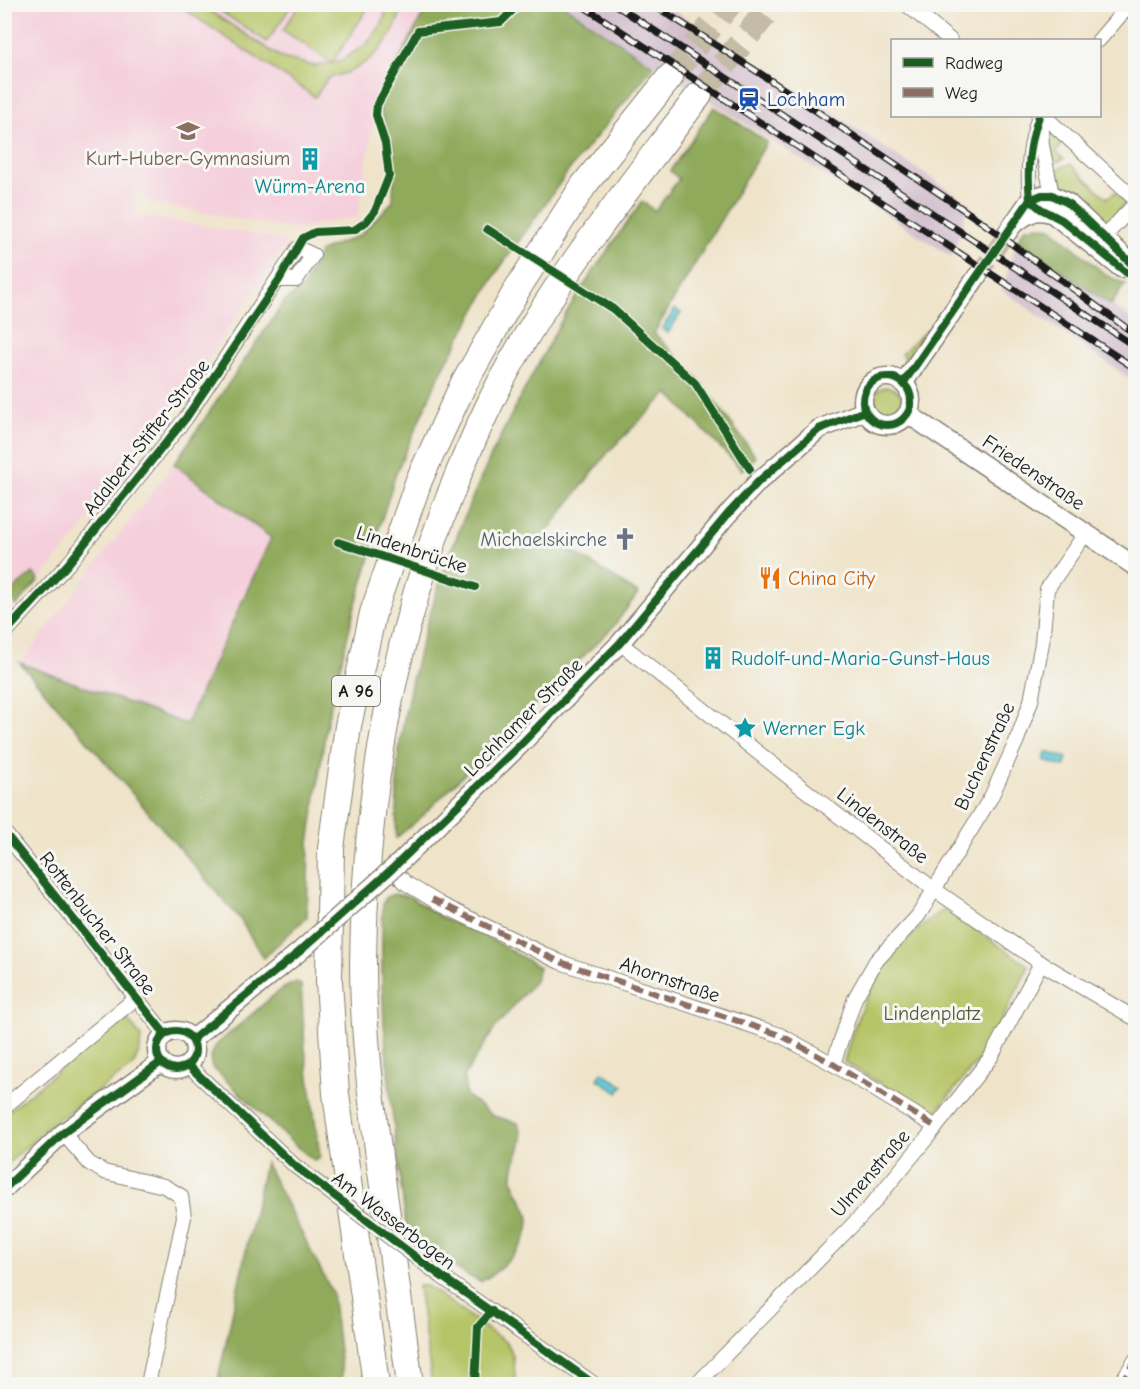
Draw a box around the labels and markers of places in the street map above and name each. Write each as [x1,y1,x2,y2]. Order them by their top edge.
station icon: Lochham [736,86,762,112]
place label: Lochham [767,88,845,111]
school or university icon: Kurt-Huber-Gymnasium [175,118,201,144]
building icon: Würm-Arena [297,146,323,172]
place label: Kurt-Huber-Gymnasium [86,147,290,170]
place label: Würm-Arena [255,175,365,198]
church icon: Michaelskirche [612,526,638,552]
place label: Michaelskirche [480,528,607,551]
restaurant icon: China City [757,565,783,591]
place label: China City [788,567,875,590]
building icon: Rudolf-und-Maria-Gunst-Haus [700,645,726,671]
place label: Rudolf-und-Maria-Gunst-Haus [731,647,990,670]
place icon: Werner Egk [732,715,758,741]
place label: Werner Egk [763,717,865,740]

